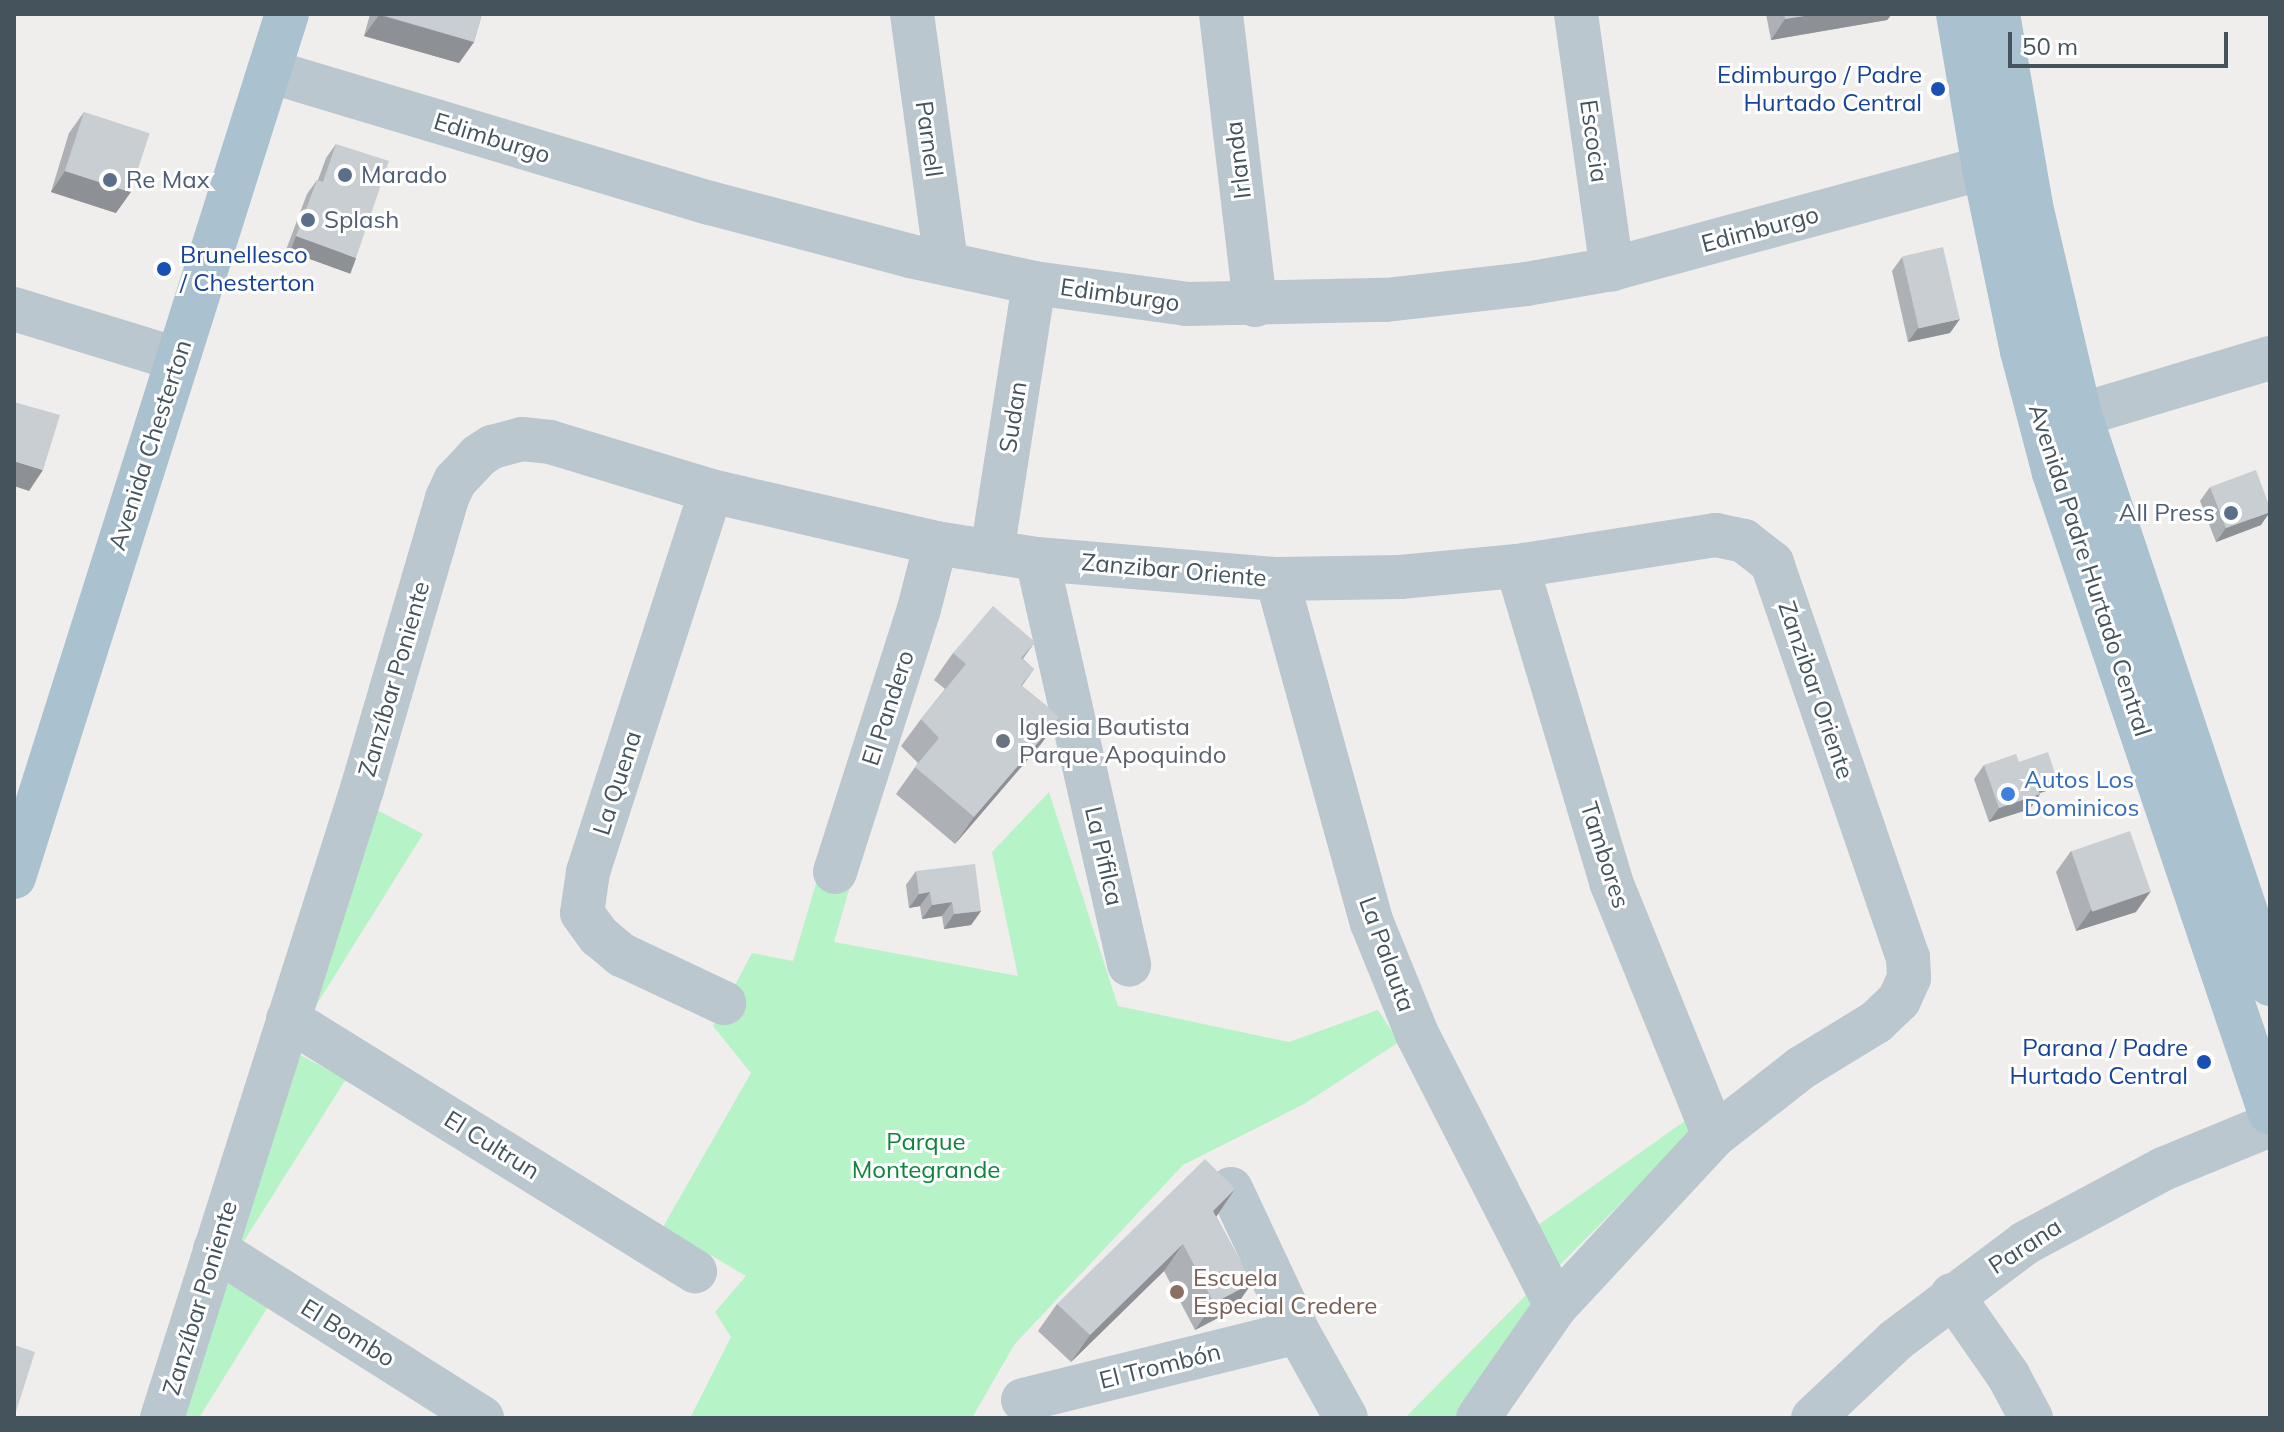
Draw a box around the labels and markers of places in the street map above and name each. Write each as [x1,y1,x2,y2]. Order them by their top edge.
place label: Edimburgo / Padre Hurtado Central [1717,61,1922,117]
marker: Edimburgo / Padre Hurtado Central [1929,80,1947,98]
place label: Marado [361,161,447,189]
place label: Re Max [126,166,209,194]
marker: Marado [336,166,354,184]
marker: Re Max [101,171,119,189]
place label: Splash [324,206,399,234]
marker: Splash [299,211,317,229]
place label: Brunellesco / Chesterton [180,241,315,297]
marker: Brunellesco / Chesterton [155,260,173,278]
place label: All Press [2119,499,2215,527]
marker: All Press [2222,504,2240,522]
place label: Iglesia Bautista Parque Apoquindo [1019,713,1226,769]
marker: Iglesia Bautista Parque Apoquindo [994,732,1012,750]
place label: Autos Los Dominicos [2024,766,2139,822]
marker: Autos Los Dominicos [1999,785,2017,803]
place label: Parana / Padre Hurtado Central [2009,1034,2188,1090]
marker: Parana / Padre Hurtado Central [2195,1053,2213,1071]
place label: Escuela Especial Credere [1193,1264,1377,1320]
marker: Escuela Especial Credere [1168,1283,1186,1301]

